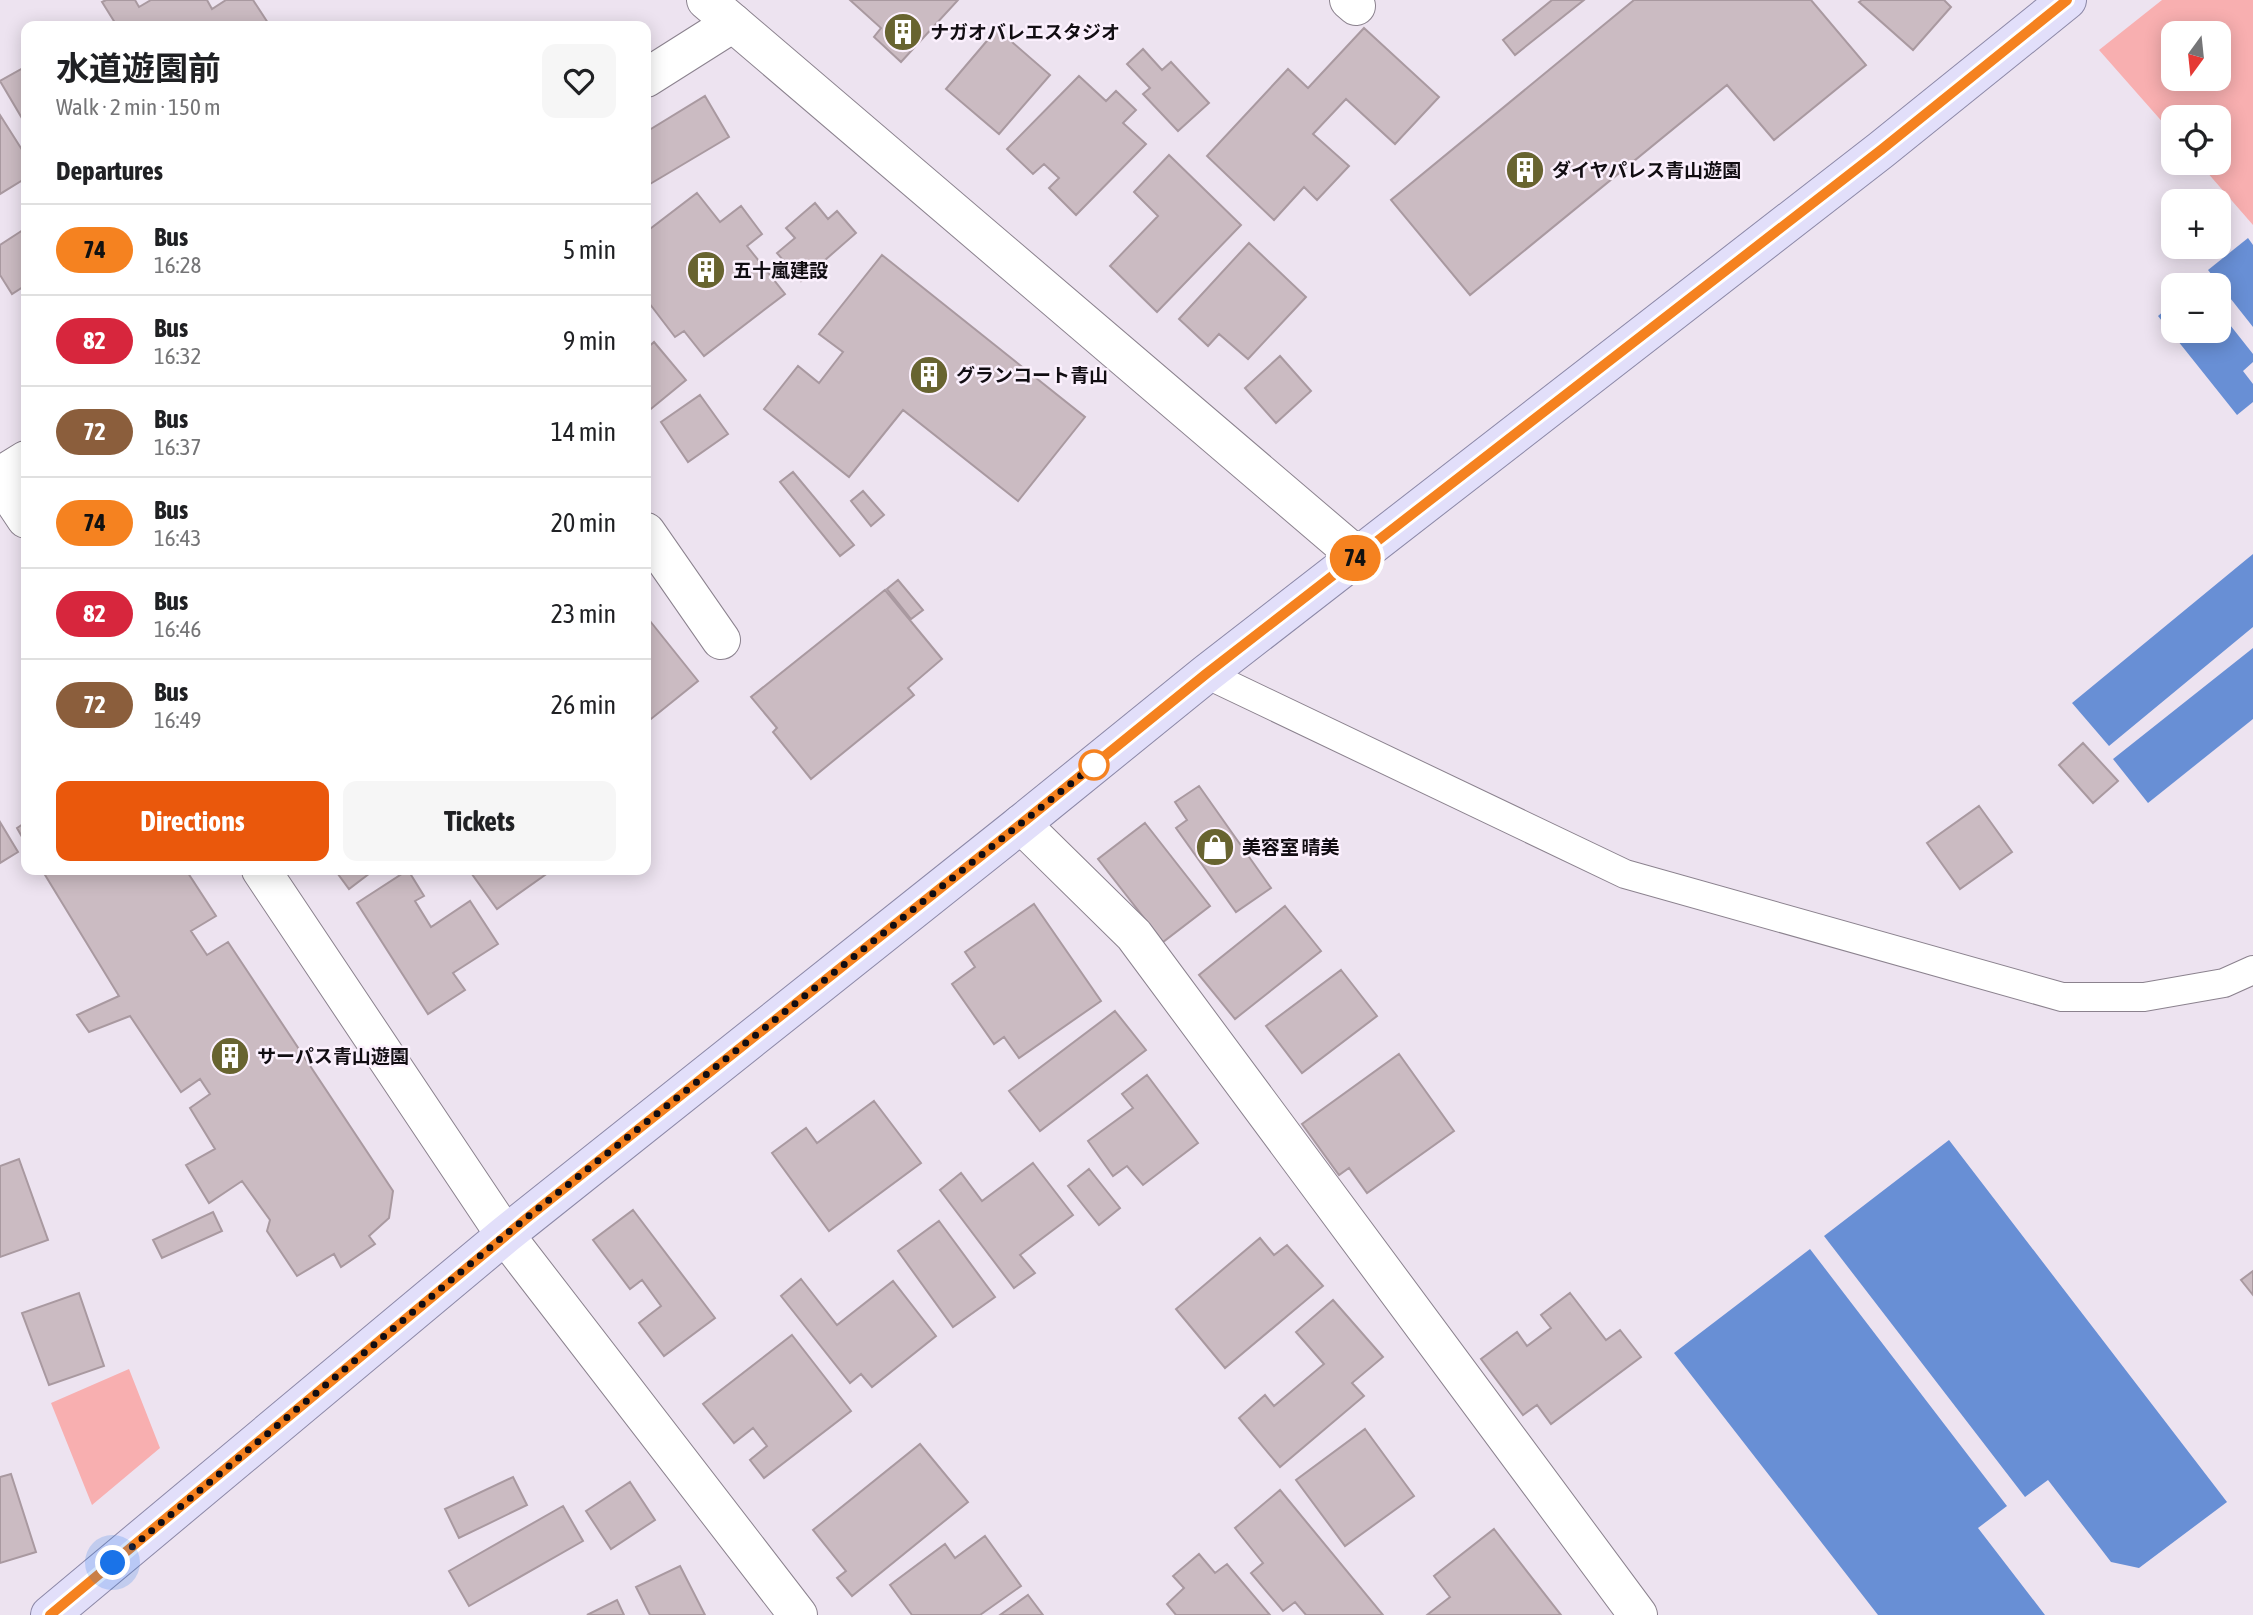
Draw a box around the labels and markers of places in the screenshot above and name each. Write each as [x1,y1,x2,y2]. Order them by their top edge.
building icon: ナガオバレエスタジオ [882,11,924,53]
place label: ナガオバレエスタジオ [930,21,1120,43]
building icon: ダイヤパレス青山遊園 [1504,149,1546,191]
place label: ダイヤパレス青山遊園 [1552,159,1741,181]
building icon: 五十嵐建設 [685,249,727,291]
place label: 五十嵐建設 [733,259,828,281]
building icon: グランコート青山 [908,354,950,396]
place label: グランコート青山 [956,364,1108,386]
unlabelled marker [1079,750,1109,780]
shop icon: 美容室 晴美 [1194,826,1236,868]
place label: 美容室 晴美 [1242,836,1340,858]
building icon: サーパス青山遊園 [209,1035,251,1077]
place label: サーパス青山遊園 [257,1045,409,1067]

